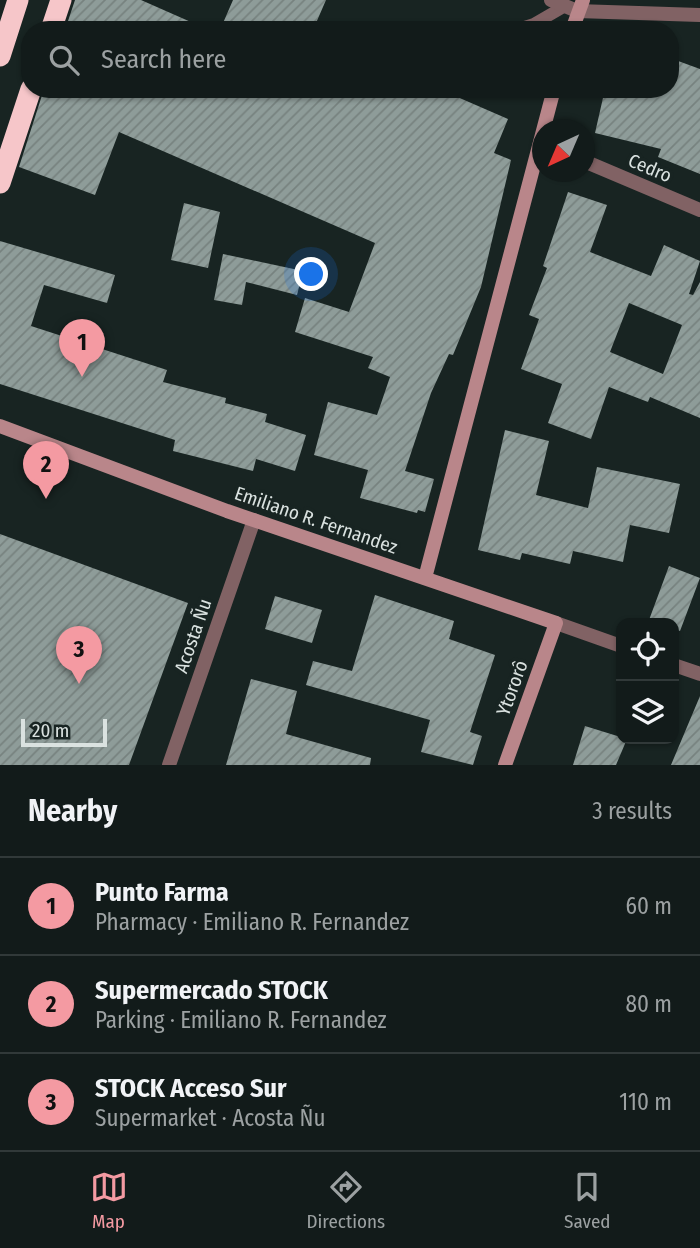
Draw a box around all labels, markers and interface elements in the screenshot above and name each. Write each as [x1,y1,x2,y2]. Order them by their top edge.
search box [21,21,679,98]
icon: search [45,41,83,79]
text: Search here [101,44,226,75]
north arrow [532,119,595,182]
street label: Cedro [625,149,675,187]
your location [294,257,328,291]
pin: 1 [59,319,105,377]
pin: 2 [23,441,69,499]
street label: Emiliano R. Fernandez [232,481,401,559]
street label: Acosta Ñu [170,596,216,676]
map controls [616,618,679,744]
button: locate [616,618,679,681]
pin: 3 [56,626,102,684]
street label: Ytororô [491,657,533,719]
button: layers [616,681,679,744]
scale bar [21,716,107,748]
text: 20 m [32,719,69,742]
text: Nearby [28,793,117,829]
text: 3 results [592,797,672,825]
text: Punto Farma [95,877,229,908]
text: 1 [46,892,56,920]
text: 60 m [626,892,672,920]
text: Pharmacy · Emiliano R. Fernandez [95,908,409,936]
text: Supermercado STOCK [95,975,328,1006]
text: 2 [46,990,56,1018]
text: 80 m [625,990,672,1018]
text: Parking · Emiliano R. Fernandez [95,1006,387,1034]
text: STOCK Acceso Sur [95,1073,286,1104]
text: 3 [46,1088,56,1116]
text: 110 m [619,1088,672,1116]
text: Supermarket · Acosta Ñu [95,1104,326,1132]
tab: Map [90,1168,128,1233]
tab: Directions [307,1168,385,1233]
tab: Saved [564,1168,610,1233]

